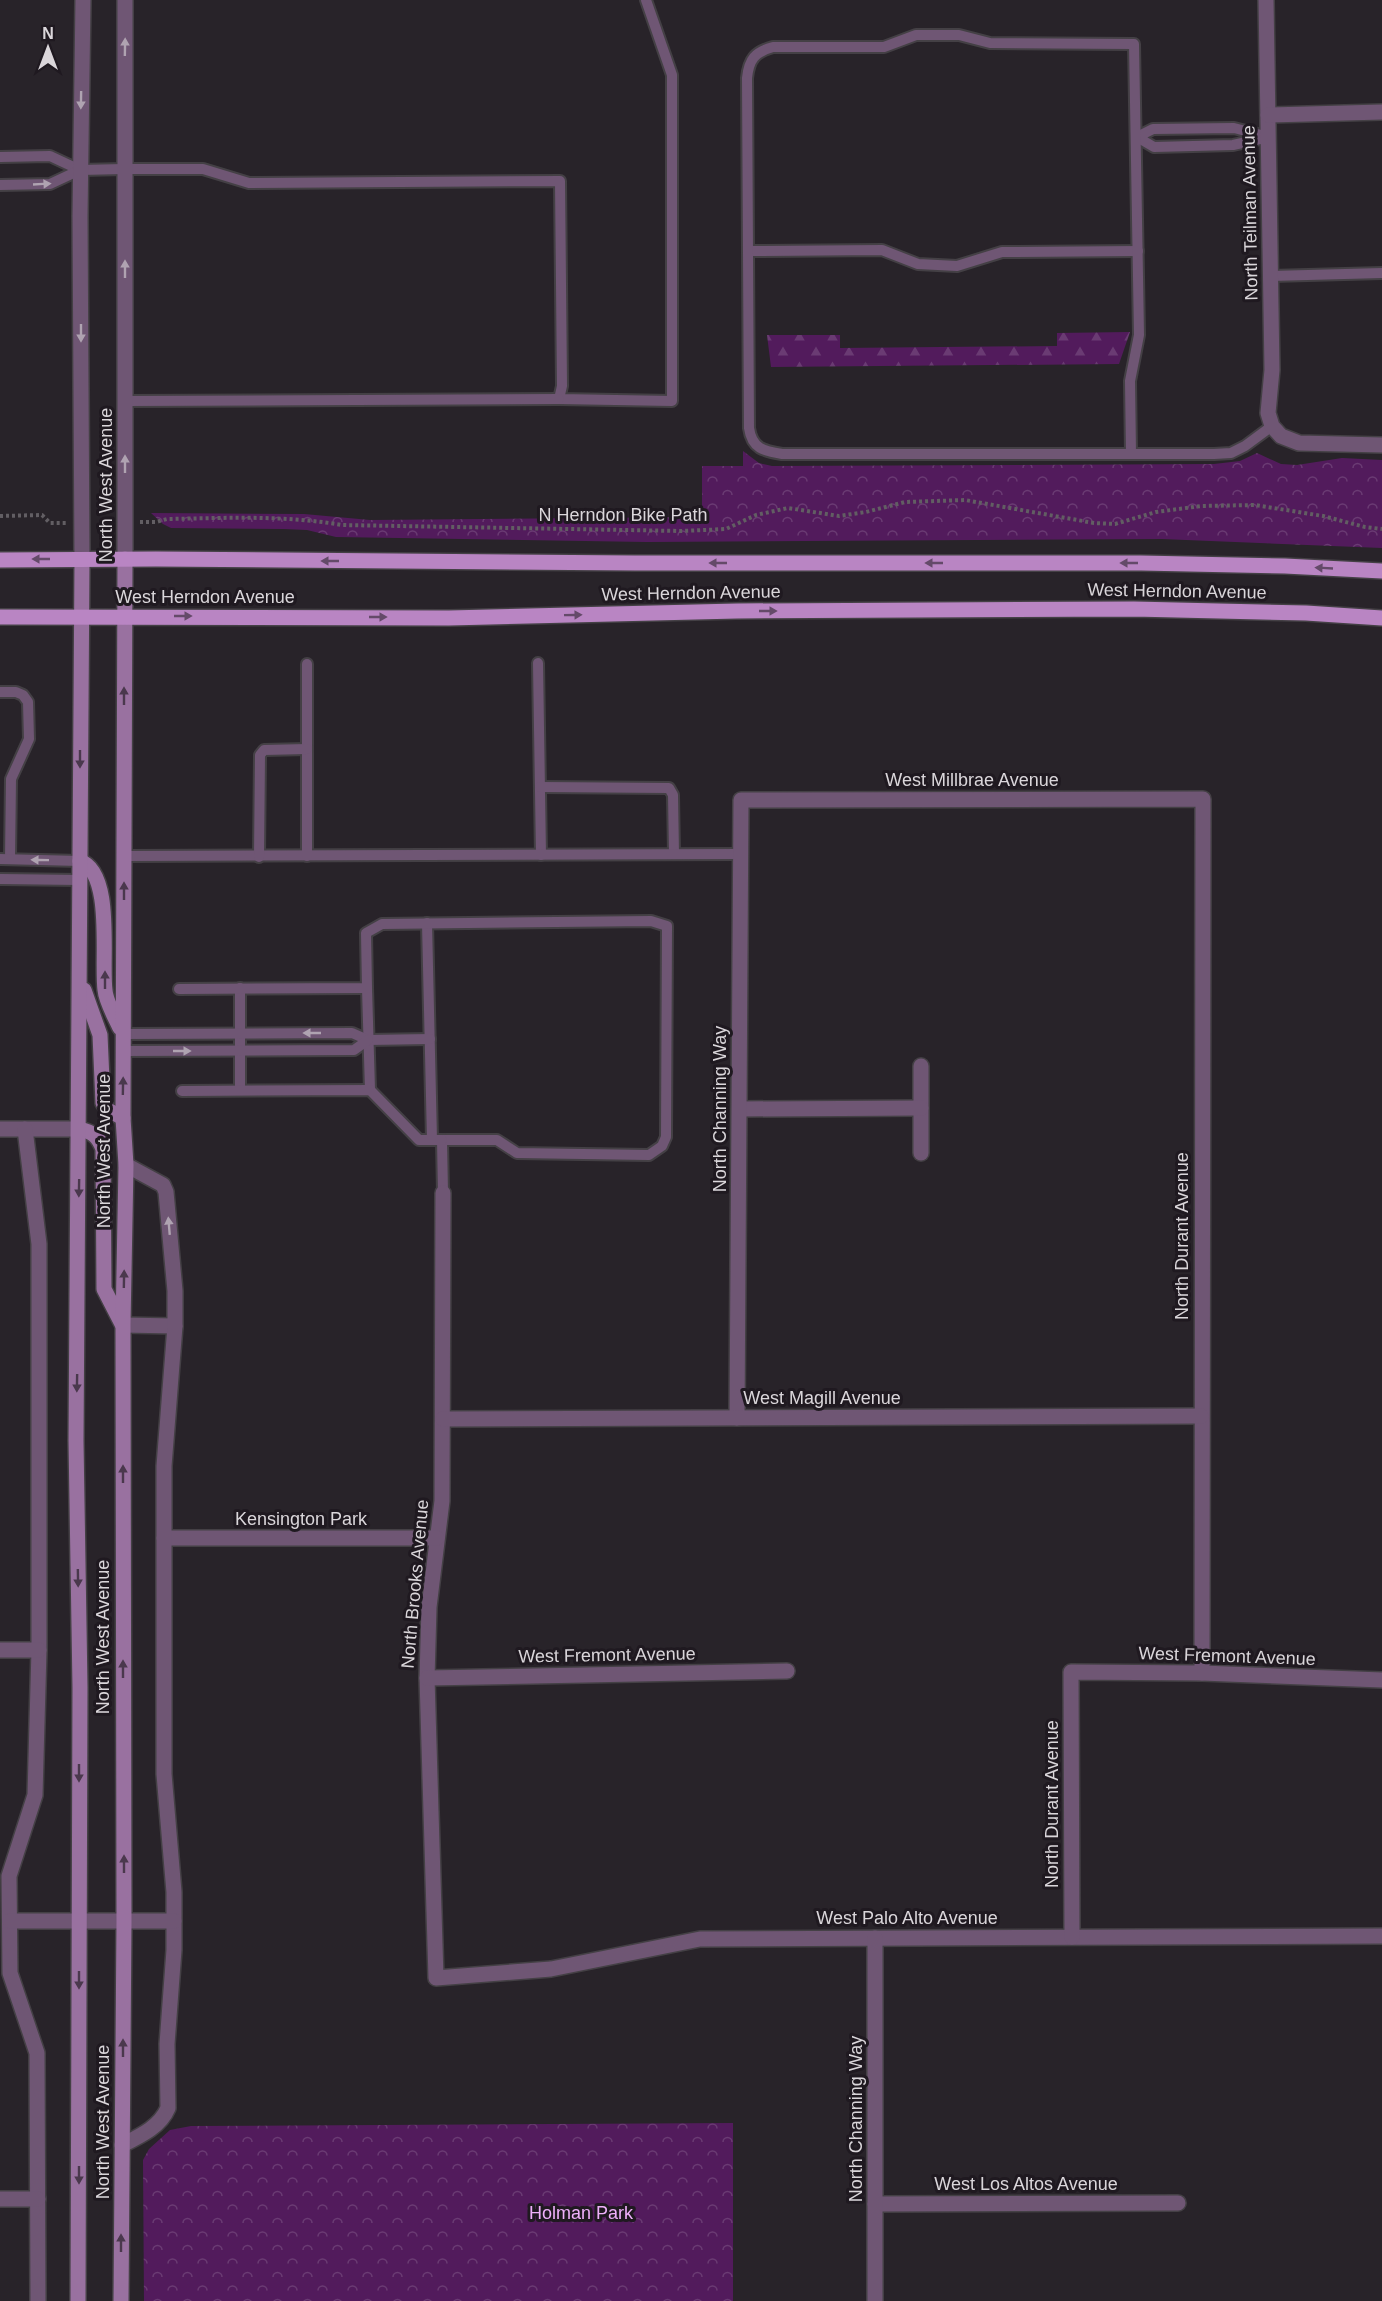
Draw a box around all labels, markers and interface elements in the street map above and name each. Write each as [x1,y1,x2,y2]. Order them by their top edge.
north arrow [18,18,78,78]
text: N [42,25,54,42]
one-way arrow [120,38,130,57]
one-way arrow [76,91,86,110]
street label: North Teilman Avenue [1238,125,1262,301]
one-way arrow [32,179,51,188]
one-way arrow [120,260,130,279]
one-way arrow [76,324,86,343]
street label: North West Avenue [96,408,116,562]
one-way arrow [120,455,130,474]
street label: N Herndon Bike Path [538,505,708,525]
one-way arrow [31,554,50,564]
one-way arrow [320,557,339,566]
one-way arrow [708,558,727,568]
one-way arrow [924,558,943,568]
one-way arrow [1119,558,1138,568]
one-way arrow [1314,563,1333,572]
street label: West Herndon Avenue [1087,579,1267,603]
street label: West Herndon Avenue [601,581,781,605]
street label: West Herndon Avenue [115,587,295,607]
one-way arrow [759,606,778,616]
one-way arrow [564,610,583,620]
one-way arrow [174,611,193,621]
one-way arrow [369,612,388,622]
one-way arrow [119,686,129,705]
one-way arrow [75,749,85,768]
street label: West Millbrae Avenue [885,770,1059,790]
one-way arrow [30,855,49,865]
one-way arrow [119,881,129,900]
one-way arrow [100,970,109,989]
street label: North Channing Way [710,1026,730,1192]
one-way arrow [302,1028,321,1038]
one-way arrow [172,1046,191,1056]
street label: North West Avenue [94,1074,114,1228]
one-way arrow [118,1076,128,1095]
street label: North Durant Avenue [1172,1152,1192,1320]
one-way arrow [74,1178,83,1197]
one-way arrow [164,1216,174,1235]
one-way arrow [119,1269,129,1288]
one-way arrow [72,1373,82,1392]
street label: West Magill Avenue [743,1388,901,1408]
one-way arrow [118,1464,128,1483]
street label: North Brooks Avenue [398,1499,432,1669]
street label: Kensington Park [235,1509,368,1529]
street label: North West Avenue [93,1560,113,1714]
one-way arrow [73,1568,83,1587]
street label: West Fremont Avenue [518,1643,696,1667]
street label: West Fremont Avenue [1138,1643,1316,1669]
one-way arrow [118,1659,128,1678]
street label: North Durant Avenue [1042,1720,1062,1888]
one-way arrow [74,1763,84,1782]
one-way arrow [119,1854,129,1873]
street label: West Palo Alto Avenue [816,1908,998,1928]
one-way arrow [74,1971,84,1990]
street label: North Channing Way [846,2036,866,2202]
one-way arrow [118,2038,128,2057]
street label: North West Avenue [93,2045,113,2199]
one-way arrow [74,2166,84,2185]
street label: West Los Altos Avenue [934,2174,1118,2194]
park label: Holman Park [529,2203,634,2223]
one-way arrow [117,2233,126,2252]

